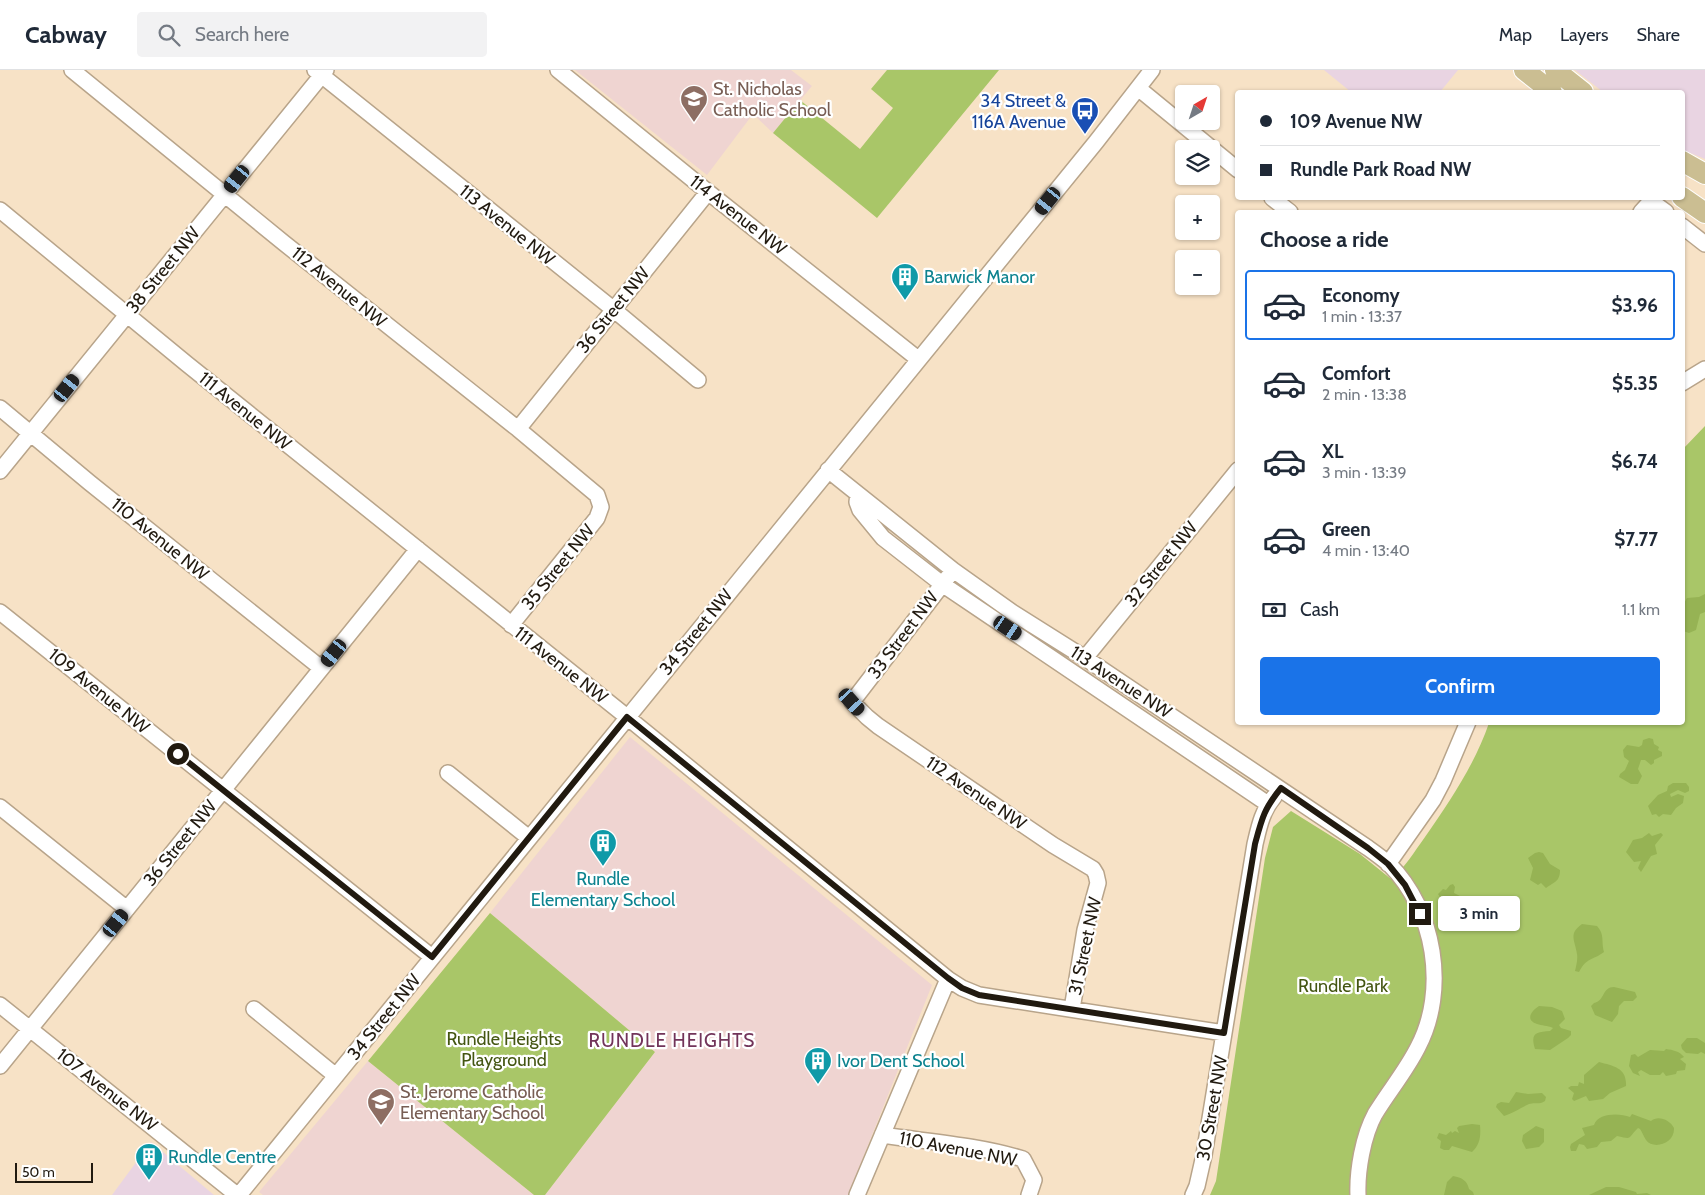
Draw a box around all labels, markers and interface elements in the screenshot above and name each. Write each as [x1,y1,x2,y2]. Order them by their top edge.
search box [137,12,487,57]
text: Cabway [25,20,107,49]
icon: search [155,21,183,49]
text: Search here [195,23,289,46]
text: Map [1499,24,1532,46]
text: Layers [1560,24,1609,46]
text: Share [1637,24,1680,46]
place label: St. Nicholas Catholic School [713,78,832,121]
school or university icon: St. Nicholas Catholic School [679,84,709,123]
north arrow [1175,85,1220,130]
map controls [1175,85,1220,295]
place label: 34 Street & 116A Avenue [972,90,1066,133]
bus stop icon: 34 Street & 116A Avenue [1070,96,1100,135]
text: 109 Avenue NW [1290,110,1422,133]
button: layers [1175,140,1220,185]
text: Rundle Park Road NW [1290,158,1471,181]
car [221,163,252,195]
street label: 114 Avenue NW [685,170,791,260]
street label: 113 Avenue NW [455,180,559,270]
car [1032,185,1063,217]
button: + [1175,195,1220,240]
street label: 38 Street NW [122,222,204,318]
text: Choose a ride [1260,226,1389,253]
street label: 112 Avenue NW [287,242,391,332]
button: − [1175,250,1220,295]
building icon: Barwick Manor [890,262,920,301]
street label: 36 Street NW [572,263,654,357]
place label: Barwick Manor [924,266,1035,288]
icon: car [1262,283,1307,328]
text: Economy [1322,284,1400,307]
text: $3.96 [1611,294,1658,317]
text: 1 min · 13:37 [1322,307,1402,326]
icon: car [1262,361,1307,406]
text: Comfort [1322,362,1391,385]
street label: 111 Avenue NW [194,367,296,455]
car [51,372,82,404]
text: $5.35 [1612,372,1658,395]
text: 2 min · 13:38 [1322,385,1407,404]
icon: car [1262,439,1307,484]
text: XL [1322,440,1343,463]
text: $6.74 [1611,450,1658,473]
text: 3 min · 13:39 [1322,463,1407,482]
street label: 110 Avenue NW [107,493,213,585]
street label: 32 Street NW [1120,517,1202,611]
icon: car [1262,517,1307,562]
text: Green [1322,518,1371,541]
street label: 35 Street NW [517,520,599,614]
text: $7.77 [1614,528,1658,551]
text: 4 min · 13:40 [1322,541,1410,560]
street label: 34 Street NW [655,585,737,679]
street label: 33 Street NW [863,587,943,683]
icon: cash [1260,596,1288,624]
text: Cash [1300,598,1339,621]
text: 1.1 km [1622,600,1660,619]
car [991,613,1024,643]
street label: 111 Avenue NW [510,622,612,708]
car [318,637,349,669]
street label: 113 Avenue NW [1066,641,1176,723]
street label: 109 Avenue NW [44,644,154,738]
button: Confirm [1260,657,1660,715]
car [836,686,867,718]
route start [167,743,189,765]
street label: 112 Avenue NW [922,751,1030,835]
street label: 36 Street NW [139,796,221,890]
building icon: Rundle Elementary School [588,828,618,867]
place label: Rundle Elementary School [531,868,676,911]
street label: 31 Street NW [1064,895,1106,997]
callout: 3 min [1438,896,1520,932]
route end [1409,903,1431,925]
text: 3 min [1460,904,1498,923]
car [100,907,131,939]
street label: 34 Street NW [343,970,425,1064]
park label: Rundle Park [1298,975,1389,997]
park label: Rundle Heights Playground [446,1028,562,1071]
district label: RUNDLE HEIGHTS [589,1029,755,1052]
street label: 107 Avenue NW [52,1044,162,1136]
building icon: Ivor Dent School [803,1046,833,1085]
place label: Ivor Dent School [837,1050,965,1072]
street label: 30 Street NW [1192,1054,1232,1162]
place label: St. Jerome Catholic Elementary School [400,1081,545,1124]
school or university icon: St. Jerome Catholic Elementary School [366,1087,396,1126]
street label: 110 Avenue NW [897,1127,1019,1171]
building icon: Rundle Centre [134,1142,164,1181]
place label: Rundle Centre [168,1146,276,1168]
scale bar [15,1160,92,1183]
text: 50 m [22,1163,55,1181]

